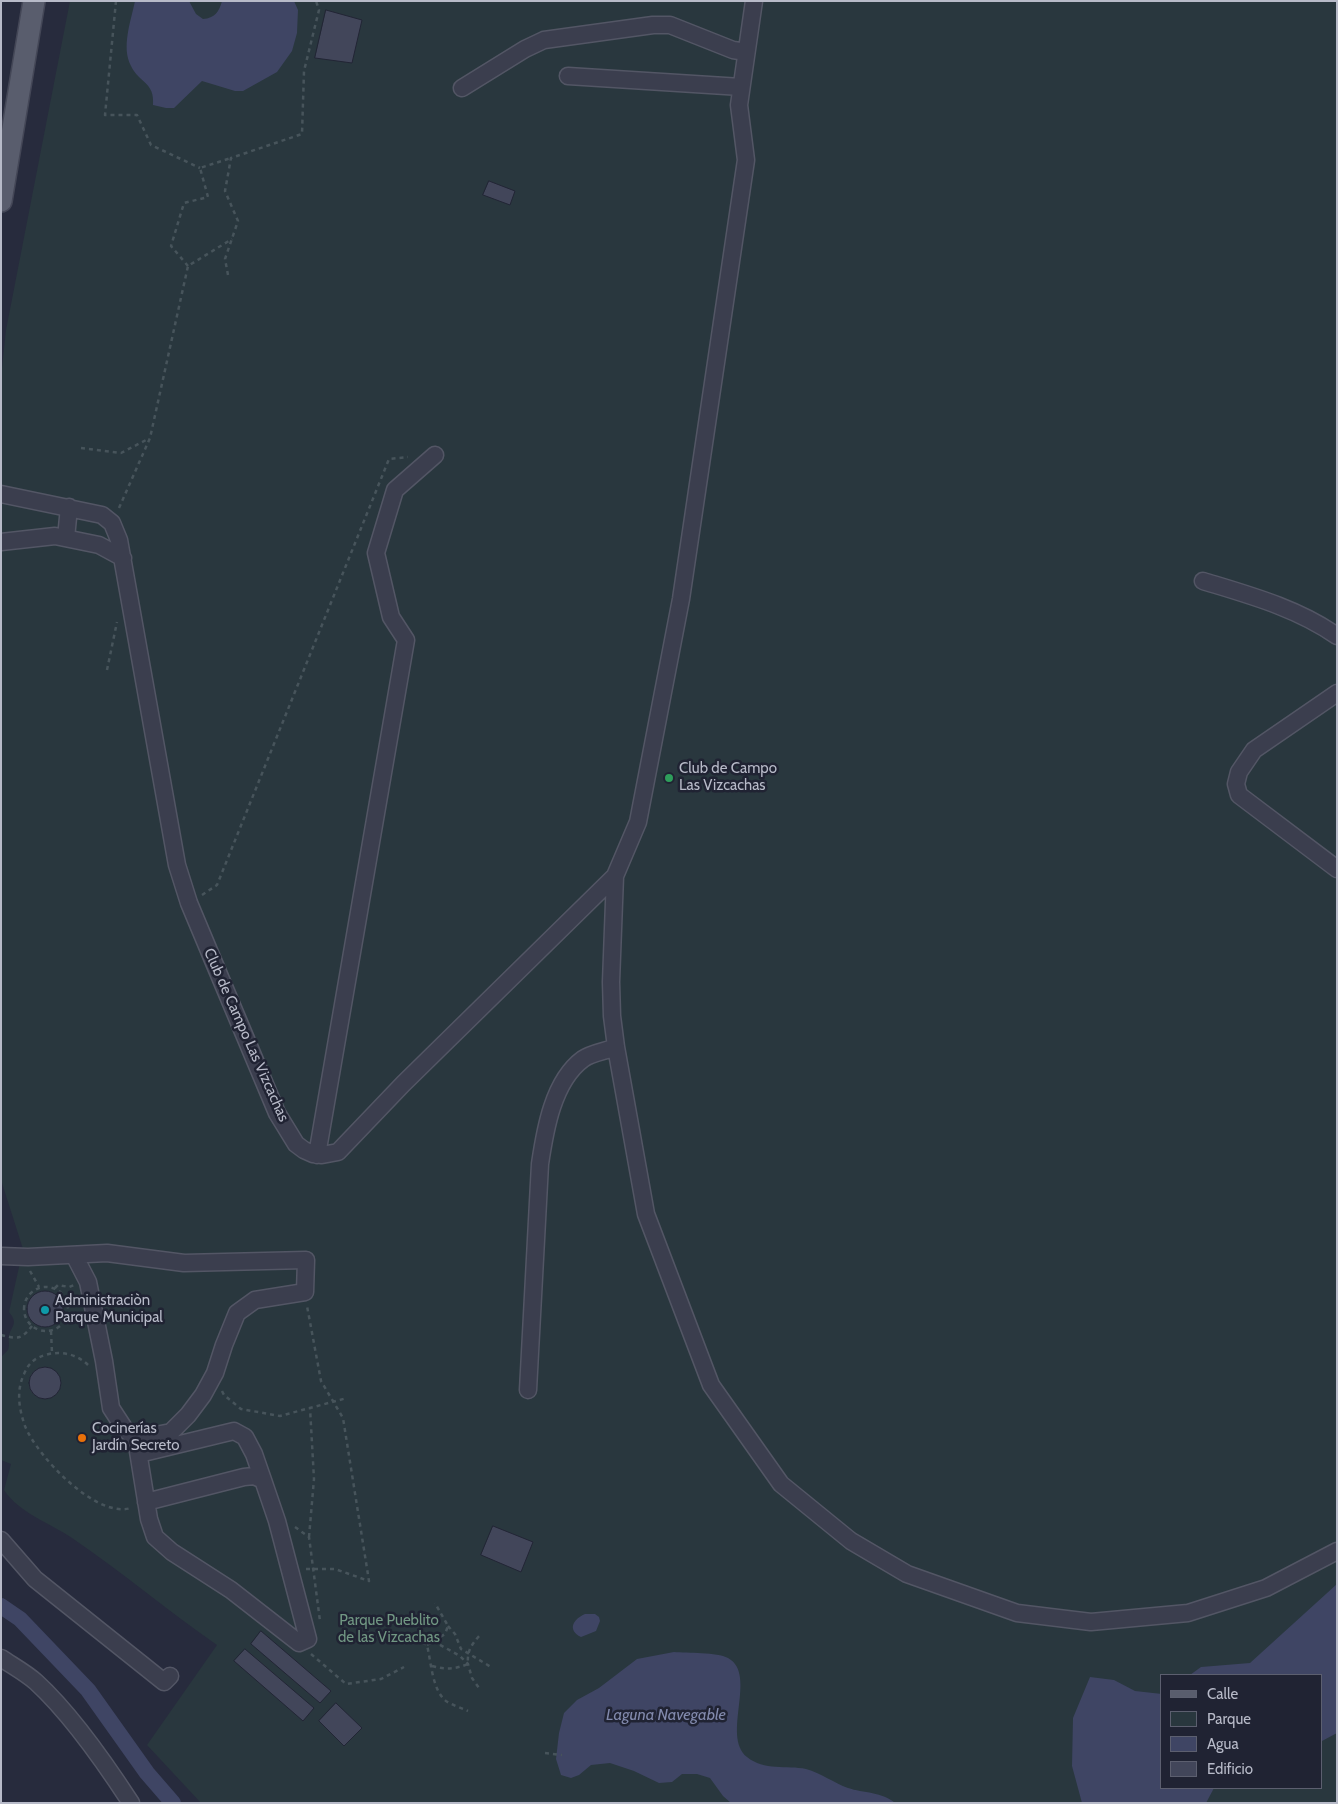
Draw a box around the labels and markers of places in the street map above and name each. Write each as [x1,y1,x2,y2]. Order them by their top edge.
place label: Club de Campo Las Vizcachas [679,760,777,795]
marker: Club de Campo Las Vizcachas [663,772,675,784]
place label: Administraciòn Parque Municipal [55,1292,163,1327]
marker: Administraciòn Parque Municipal [39,1304,51,1316]
place label: Cocinerías Jardín Secreto [92,1420,179,1455]
marker: Cocinerías Jardín Secreto [76,1432,88,1444]

